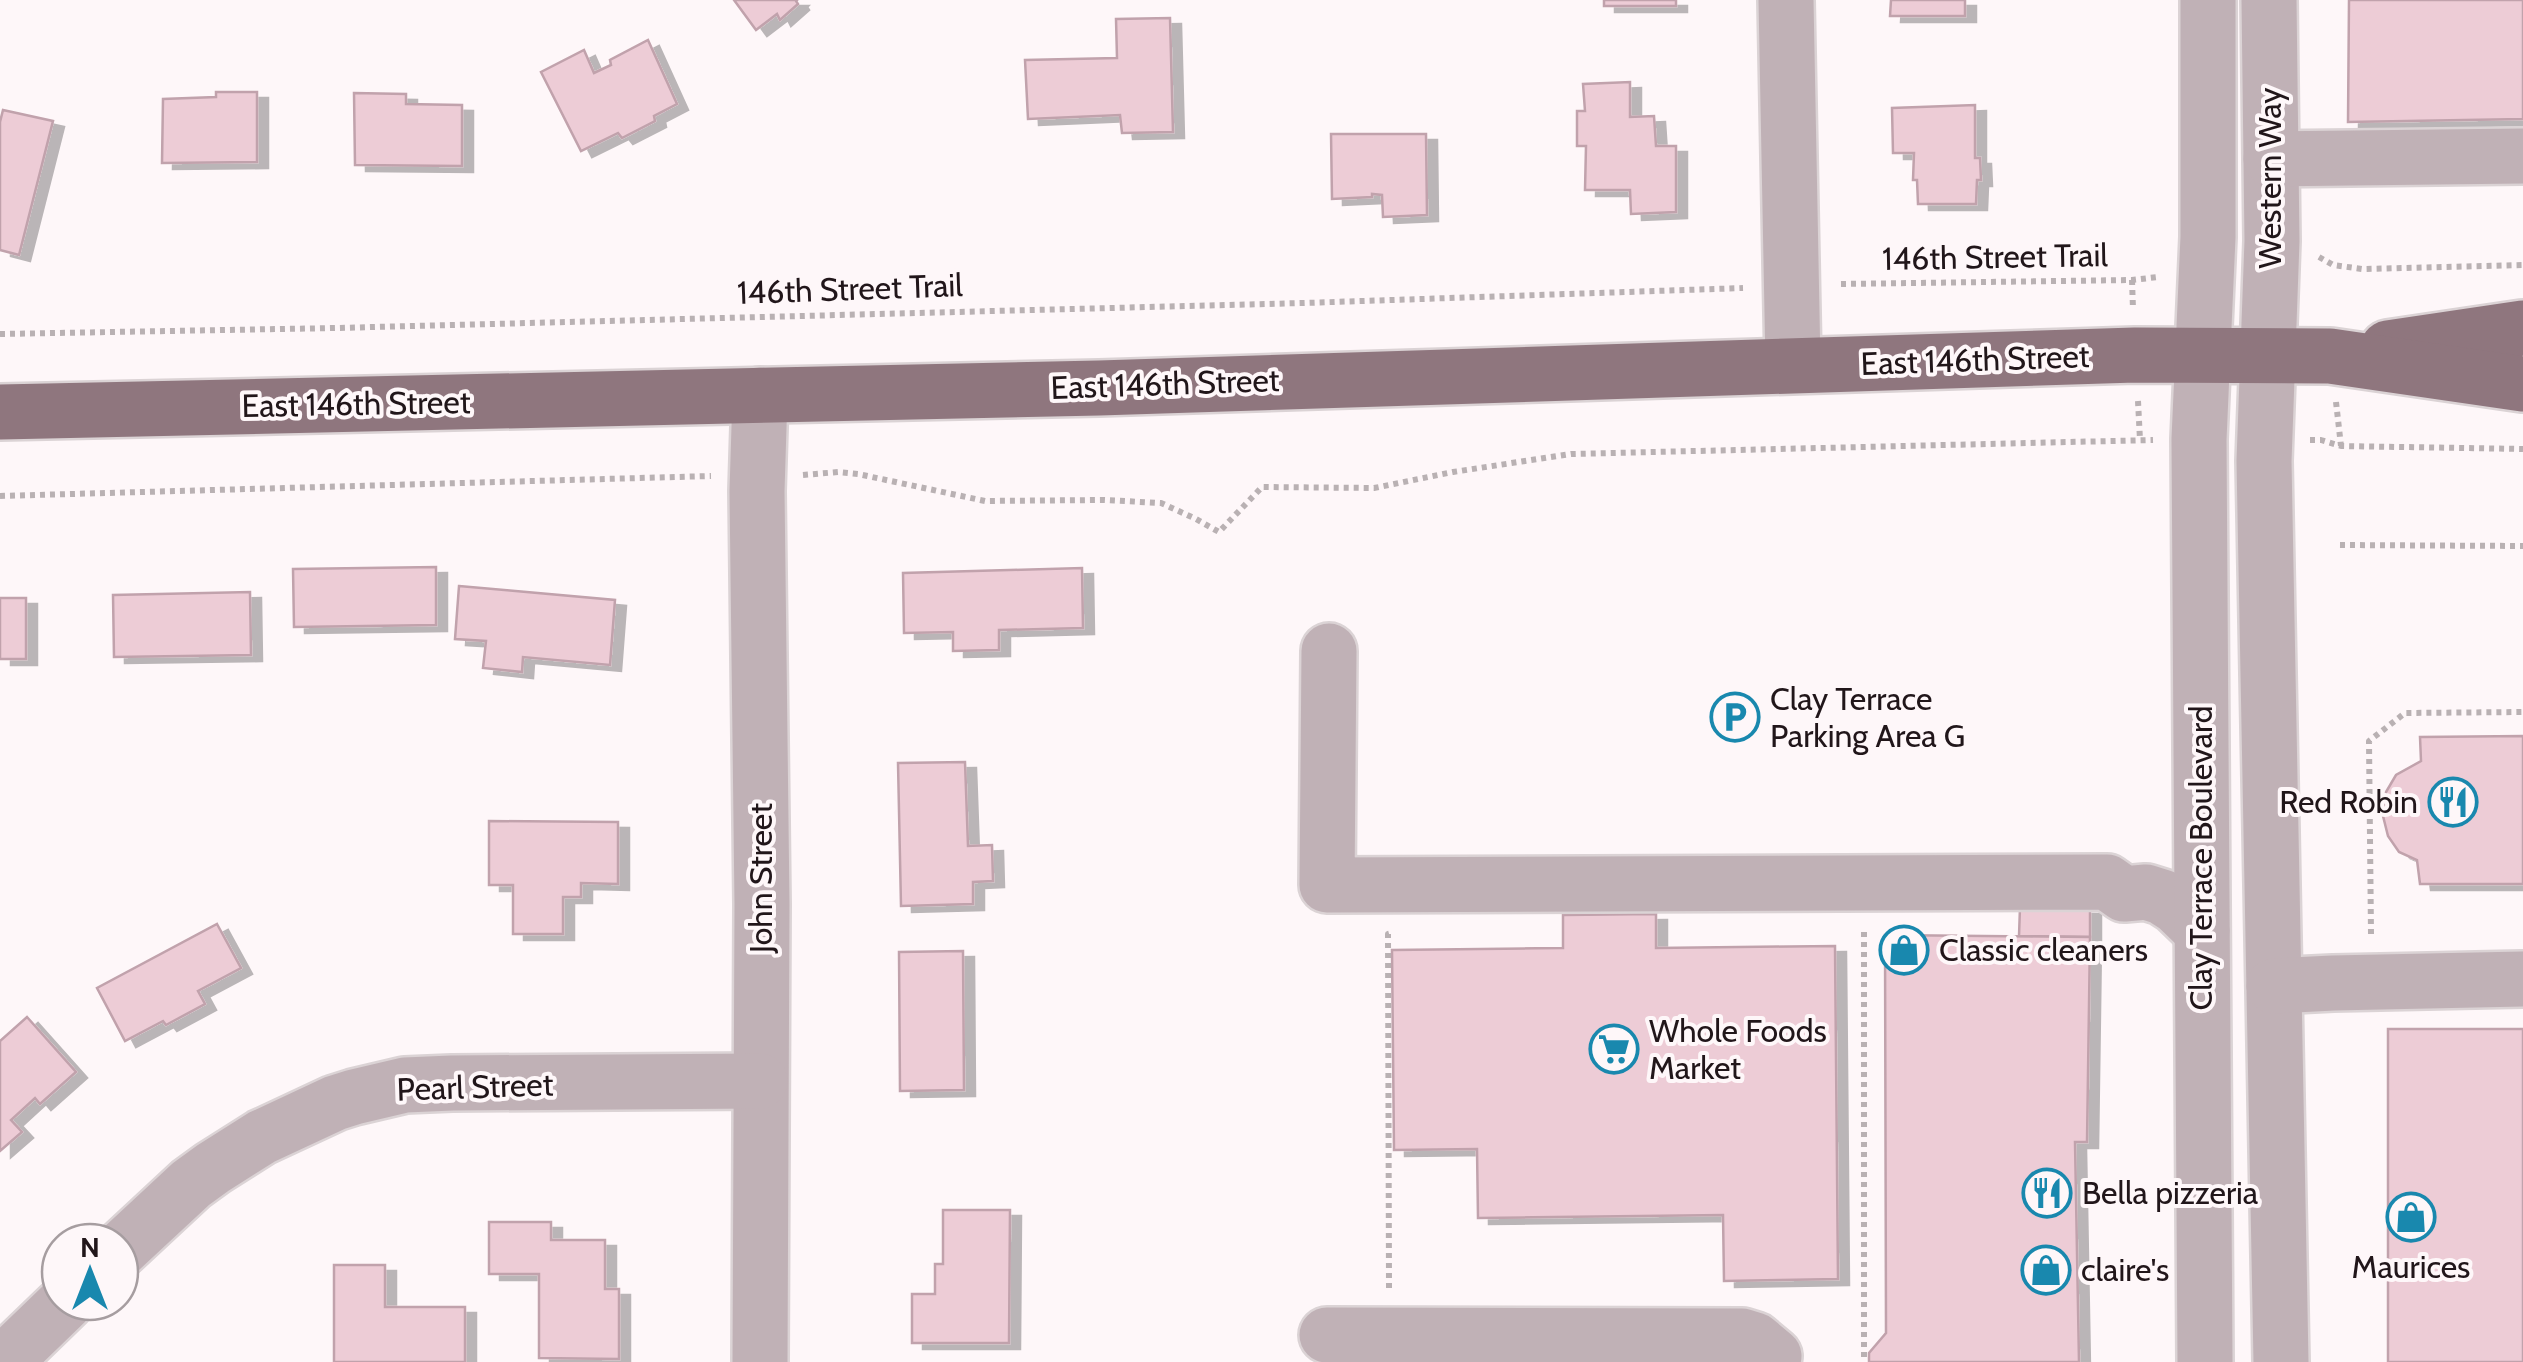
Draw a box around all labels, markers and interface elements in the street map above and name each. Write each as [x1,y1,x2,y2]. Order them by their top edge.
street label: Western Way [2250,88,2289,268]
street label: 146th Street Trail [1882,235,2109,278]
street label: 146th Street Trail [737,265,964,312]
street label: East 146th Street [1860,336,2090,383]
street label: East 146th Street [1050,360,1280,407]
street label: East 146th Street [241,382,471,425]
place label: Clay Terrace Parking Area G [1770,679,1965,755]
parking icon: Clay Terrace Parking Area G [1709,691,1761,743]
street label: Clay Terrace Boulevard [2181,706,2220,1011]
restaurant icon: Red Robin [2427,776,2479,828]
place label: Red Robin [2279,782,2418,821]
street label: John Street [741,803,780,954]
shop icon: Classic cleaners [1878,924,1930,976]
place label: Classic cleaners [1939,930,2148,969]
place label: Whole Foods Market [1649,1011,1827,1087]
supermarket icon: Whole Foods Market [1588,1023,1640,1075]
street label: Pearl Street [396,1064,554,1109]
restaurant icon: Bella pizzeria [2021,1167,2073,1219]
place label: Bella pizzeria [2082,1173,2259,1212]
shop icon: Maurices [2385,1191,2437,1243]
north arrow [40,1222,140,1322]
text: N [80,1230,100,1264]
shop icon: claire's [2020,1244,2072,1296]
place label: Maurices [2352,1247,2470,1286]
place label: claire's [2081,1250,2169,1289]

